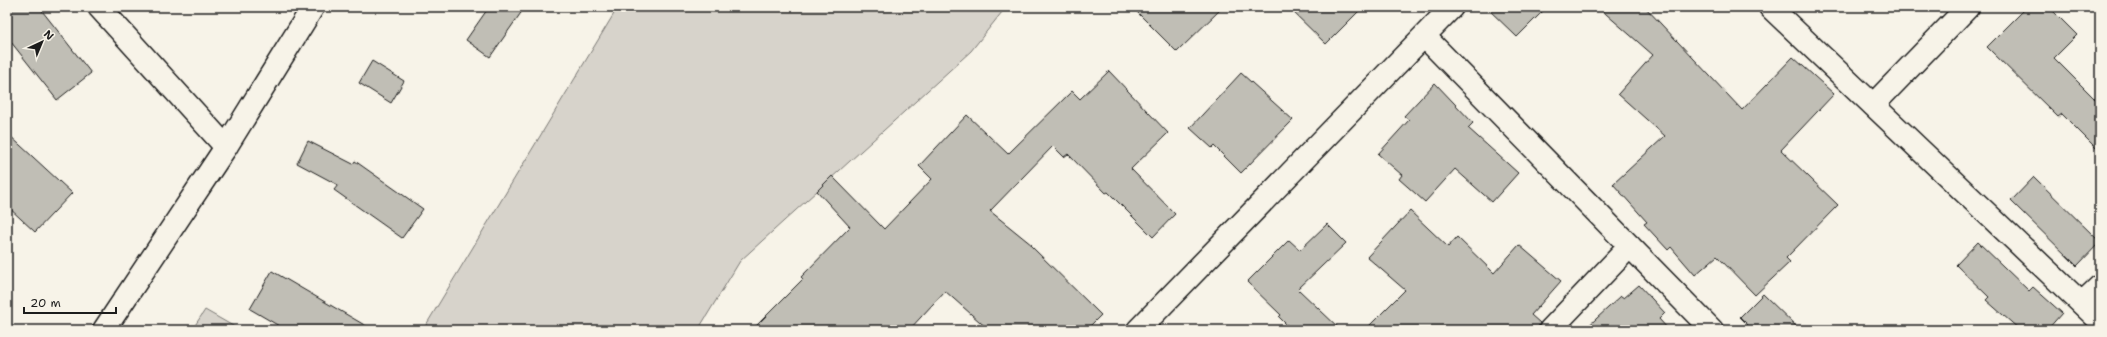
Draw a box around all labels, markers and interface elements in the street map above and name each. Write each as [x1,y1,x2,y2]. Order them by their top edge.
north arrow [22,22,62,62]
text: N [40,27,57,44]
scale bar [24,289,116,315]
text: 20 m [30,295,61,311]

